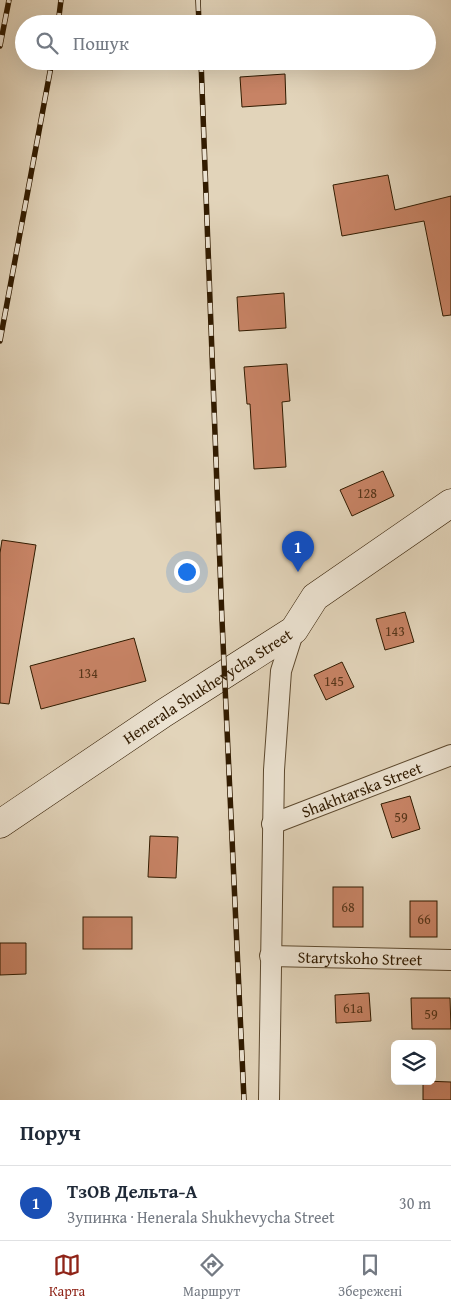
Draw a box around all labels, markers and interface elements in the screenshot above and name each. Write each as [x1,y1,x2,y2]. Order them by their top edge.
search box [15,15,436,70]
icon: search [33,29,61,57]
text: Пошук [73,29,129,57]
house number: 128 [357,483,377,503]
pin: 1 [282,531,314,572]
your location [174,559,200,585]
house number: 143 [385,621,405,641]
street label: Henerala Shukhevycha Street [118,622,297,750]
house number: 134 [78,663,98,683]
house number: 145 [324,671,344,691]
street label: Shakhtarska Street [298,755,426,824]
house number: 59 [394,807,408,827]
house number: 68 [341,897,355,917]
house number: 66 [417,909,431,929]
street label: Starytskoho Street [297,945,423,971]
house number: 61а [343,998,363,1018]
house number: 59 [424,1004,438,1024]
map controls [391,1040,436,1085]
button: layers [391,1040,436,1085]
text: Поруч [20,1117,81,1148]
text: ТзОВ Дельта-А [67,1177,198,1205]
text: 1 [32,1191,40,1215]
text: 30 m [399,1191,431,1215]
text: Зупинка · Henerala Shukhevycha Street [67,1205,335,1229]
tab: Карта [49,1251,85,1301]
tab: Маршрут [183,1251,240,1301]
tab: Збережені [338,1251,402,1301]

